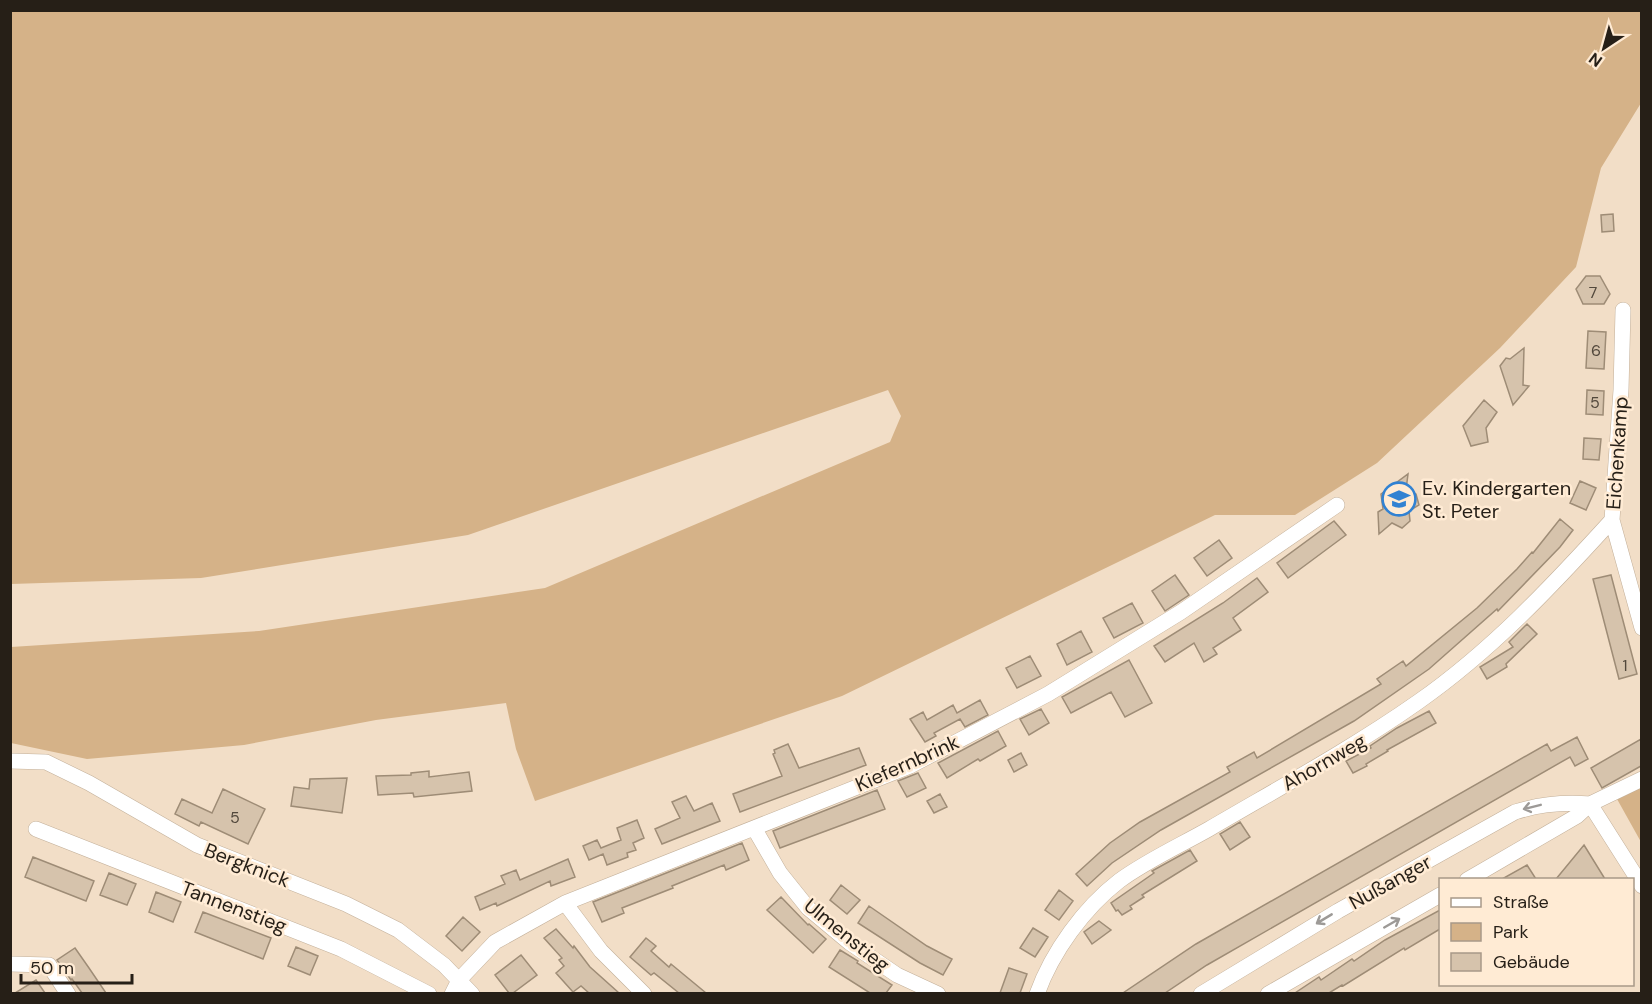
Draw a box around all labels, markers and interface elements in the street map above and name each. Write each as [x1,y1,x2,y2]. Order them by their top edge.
north arrow [1574,18,1634,78]
text: N [1585,48,1606,72]
house number: 7 [1589,282,1597,303]
house number: 6 [1591,340,1601,361]
house number: 5 [1590,392,1600,413]
street label: Eichenkamp [1600,396,1634,510]
place label: Ev. Kindergarten St. Peter [1422,475,1571,524]
school or university icon: Ev. Kindergarten St. Peter [1381,481,1417,517]
house number: 1 [1623,655,1628,676]
street label: Ahornweg [1277,728,1371,796]
street label: Kiefernbrink [851,729,963,797]
one-way arrow [1523,802,1542,814]
house number: 5 [230,807,240,828]
street label: Bergknick [201,837,293,893]
street label: Nußanger [1344,849,1436,915]
street label: Tannenstieg [177,875,291,939]
legend [1439,878,1634,986]
text: Straße [1493,890,1549,914]
street label: Ulmenstieg [799,893,895,977]
one-way arrow [1316,914,1333,926]
one-way arrow [1382,917,1400,928]
text: Park [1493,920,1529,944]
scale bar [21,947,132,985]
text: Gebäude [1493,950,1570,974]
text: 50 m [30,956,74,980]

